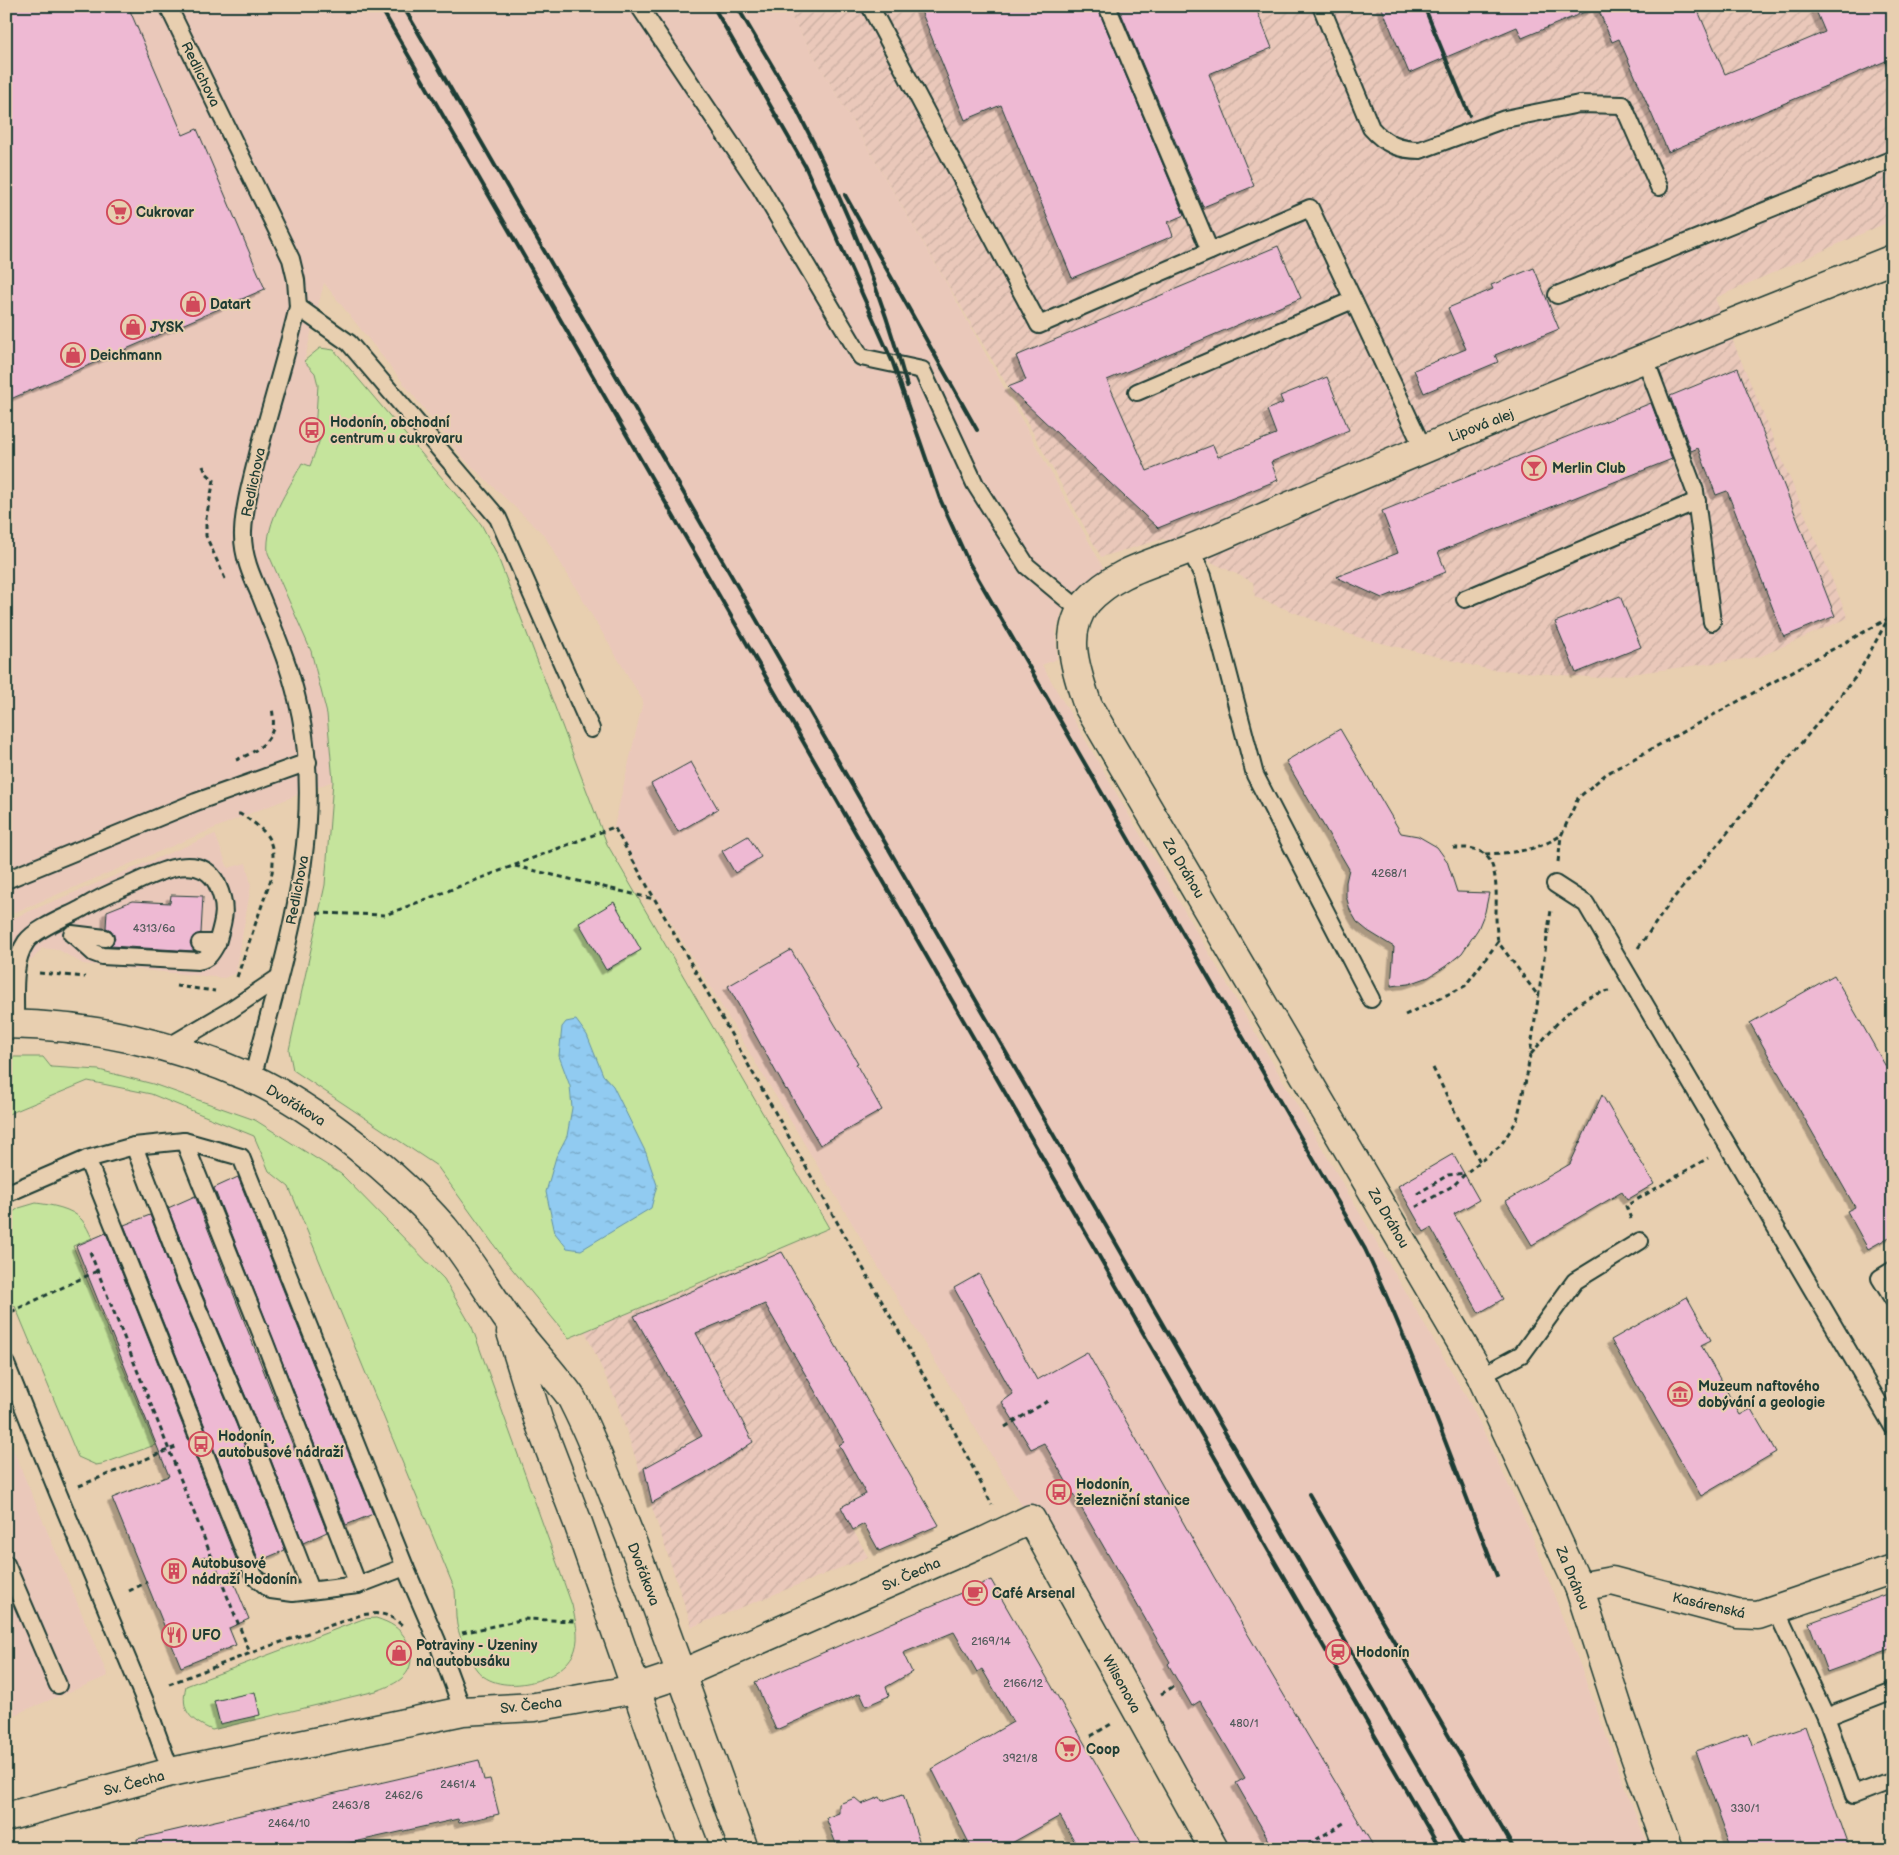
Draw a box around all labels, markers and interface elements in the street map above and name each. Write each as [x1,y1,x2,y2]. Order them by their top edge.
street label: Redlichova [178,39,224,110]
supermarket icon: Cukrovar [106,199,132,225]
place label: Cukrovar [136,204,195,221]
shop icon: Datart [180,291,206,317]
place label: Datart [210,296,251,313]
shop icon: JYSK [120,314,146,340]
place label: JYSK [150,319,184,336]
shop icon: Deichmann [60,342,86,368]
place label: Deichmann [90,347,162,364]
street label: Lipová alej [1446,405,1516,446]
place label: Hodonín, obchodní centrum u cukrovaru [330,414,463,447]
bus stop icon: Hodonín, obchodní centrum u cukrovaru [299,417,325,443]
street label: Redlichova [238,446,269,518]
bar icon: Merlin Club [1521,455,1547,481]
place label: Merlin Club [1552,460,1626,477]
street label: Za Dráhou [1159,835,1208,901]
street label: Redlichova [282,854,313,926]
house number: 4268/1 [1371,867,1407,880]
house number: 4313/6a [133,922,175,935]
street label: Dvořákova [263,1081,329,1130]
street label: Za Dráhou [1364,1184,1413,1251]
place label: Muzeum naftového dobývání a geologie [1698,1378,1825,1411]
museum icon: Muzeum naftového dobývání a geologie [1667,1381,1693,1407]
place label: Hodonín, autobusové nádraží [218,1428,344,1461]
bus stop icon: Hodonín, autobusové nádraží [188,1431,214,1457]
place label: Hodonín, železniční stanice [1076,1476,1190,1509]
bus stop icon: Hodonín, železniční stanice [1046,1479,1072,1505]
street label: Dvořákova [624,1540,663,1608]
street label: Za Dráhou [1552,1543,1593,1612]
street label: Sv. Čecha [879,1553,943,1595]
place label: Autobusové nádraží Hodonín [191,1555,298,1588]
building icon: Autobusové nádraží Hodonín [161,1558,187,1584]
cafe icon: Café Arsenal [962,1580,988,1606]
place label: Café Arsenal [992,1585,1075,1602]
street label: Kasárenská [1671,1589,1747,1622]
restaurant icon: UFO [161,1622,187,1648]
place label: UFO [192,1627,221,1644]
house number: 2169/14 [971,1635,1011,1648]
place label: Potraviny - Uzeniny na autobusáku [416,1637,538,1670]
station icon: Hodonín [1325,1639,1351,1665]
shop icon: Potraviny - Uzeniny na autobusáku [386,1640,412,1666]
place label: Hodonín [1356,1644,1410,1661]
street label: Wilsonova [1099,1652,1144,1716]
house number: 2166/12 [1003,1677,1043,1690]
street label: Sv. Čecha [499,1693,563,1717]
house number: 480/1 [1230,1717,1258,1730]
supermarket icon: Coop [1055,1736,1081,1762]
place label: Coop [1086,1741,1120,1758]
house number: 3921/8 [1002,1752,1038,1765]
street label: Sv. Čecha [102,1766,166,1800]
house number: 2461/4 [440,1778,476,1791]
house number: 2462/6 [385,1789,423,1802]
house number: 2463/8 [332,1799,370,1812]
house number: 330/1 [1730,1802,1760,1815]
house number: 2464/10 [268,1817,311,1830]

